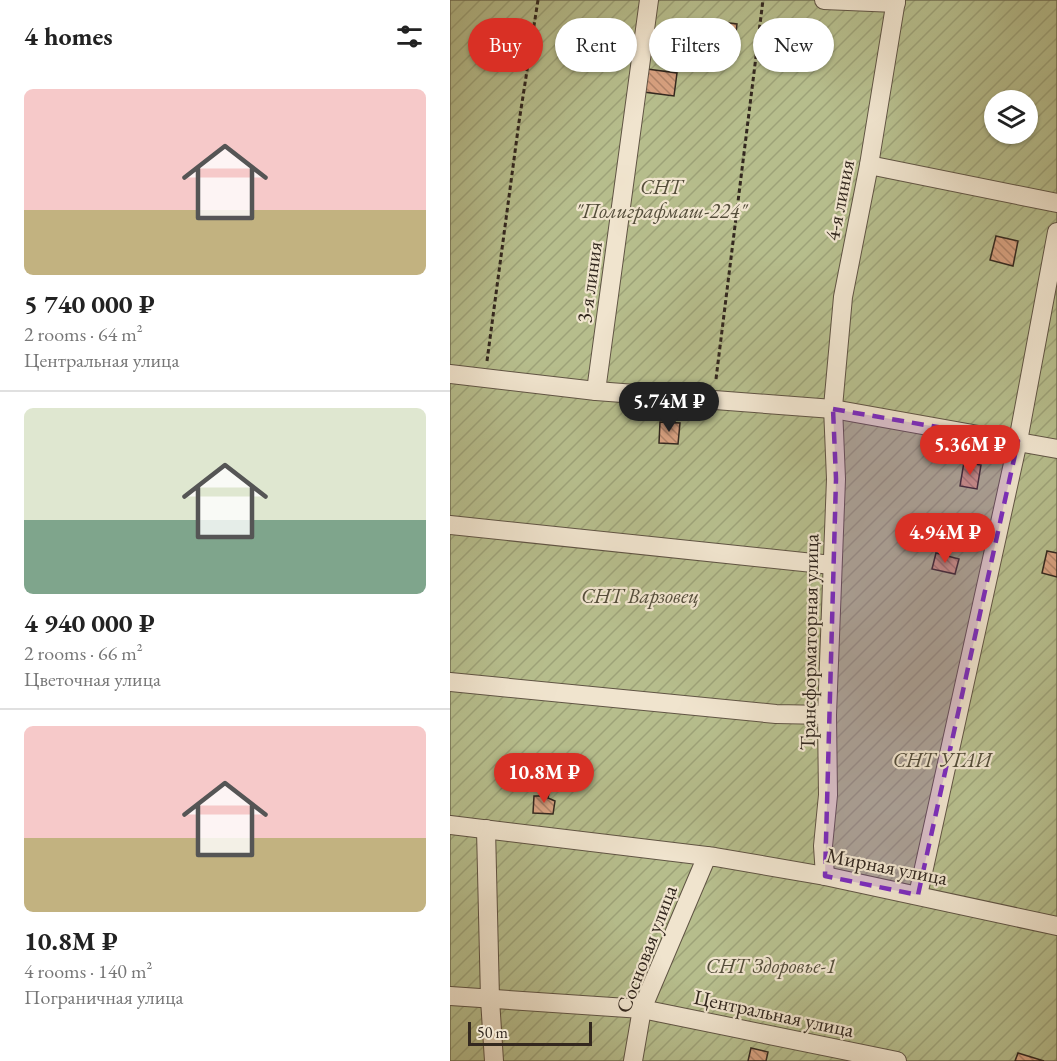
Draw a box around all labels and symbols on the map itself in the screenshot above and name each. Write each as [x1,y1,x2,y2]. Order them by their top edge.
street label: 4-я линия [818,157,860,243]
park label: СНТ "Полиграфмаш-224" [575,173,749,224]
street label: 3-я линия [570,240,608,324]
pin: 5.74M ₽ [614,382,724,433]
pin: 5.36M ₽ [915,425,1025,476]
pin: 4.94M ₽ [890,513,1000,564]
street label: Трансформаторная улица [794,533,824,751]
park label: СНТ Варзовец [581,582,699,609]
park label: СНТ УГАИ [893,746,993,773]
pin: 10.8M ₽ [489,753,599,804]
street label: Мирная улица [824,841,950,891]
street label: Сосновая улица [609,881,683,1017]
park label: СНТ Здоровье-1 [706,952,836,979]
street label: Центральная улица [691,983,857,1043]
scale bar [468,1019,592,1046]

